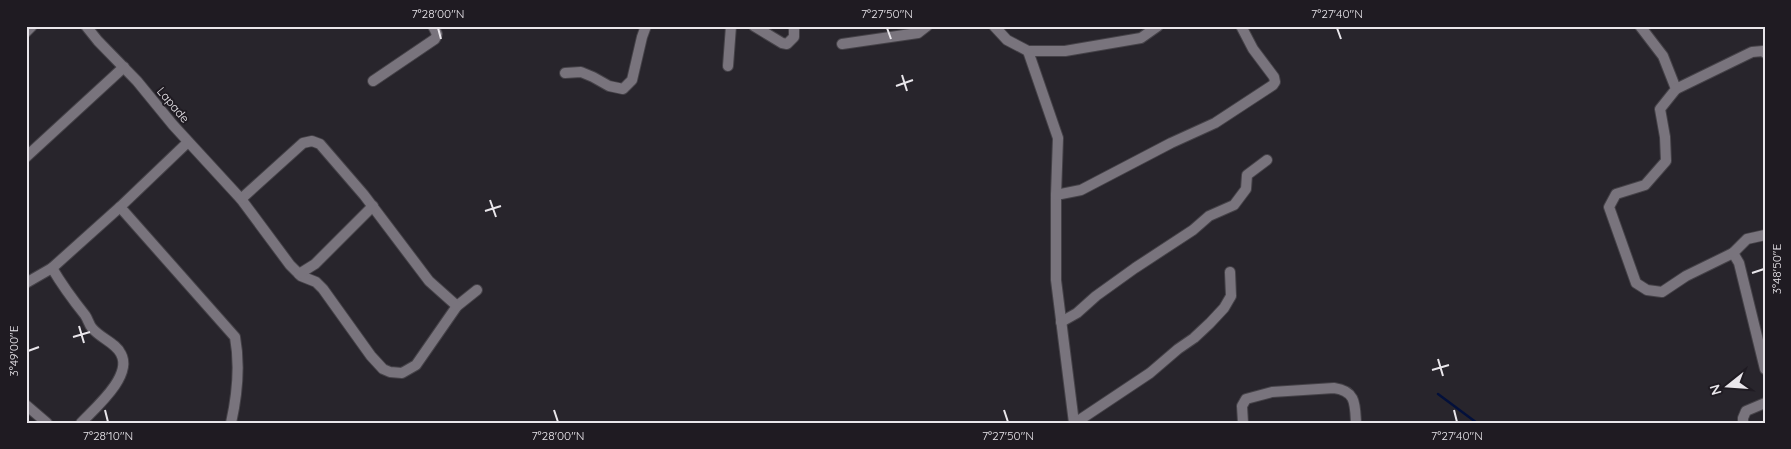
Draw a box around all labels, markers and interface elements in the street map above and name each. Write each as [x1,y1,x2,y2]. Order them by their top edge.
text: 7°28'00"N [411,6,465,21]
text: 7°27'50"N [861,6,913,21]
text: 7°27'40"N [1311,6,1363,21]
street label: Lapade [154,84,193,126]
text: 3°48'50"E [1769,244,1784,294]
text: 3°49'00"E [6,325,21,377]
north arrow [1704,362,1754,412]
text: N [1705,382,1726,397]
text: 7°28'10"N [83,428,133,443]
text: 7°28'00"N [531,428,585,443]
text: 7°27'50"N [982,428,1034,443]
text: 7°27'40"N [1431,428,1483,443]

